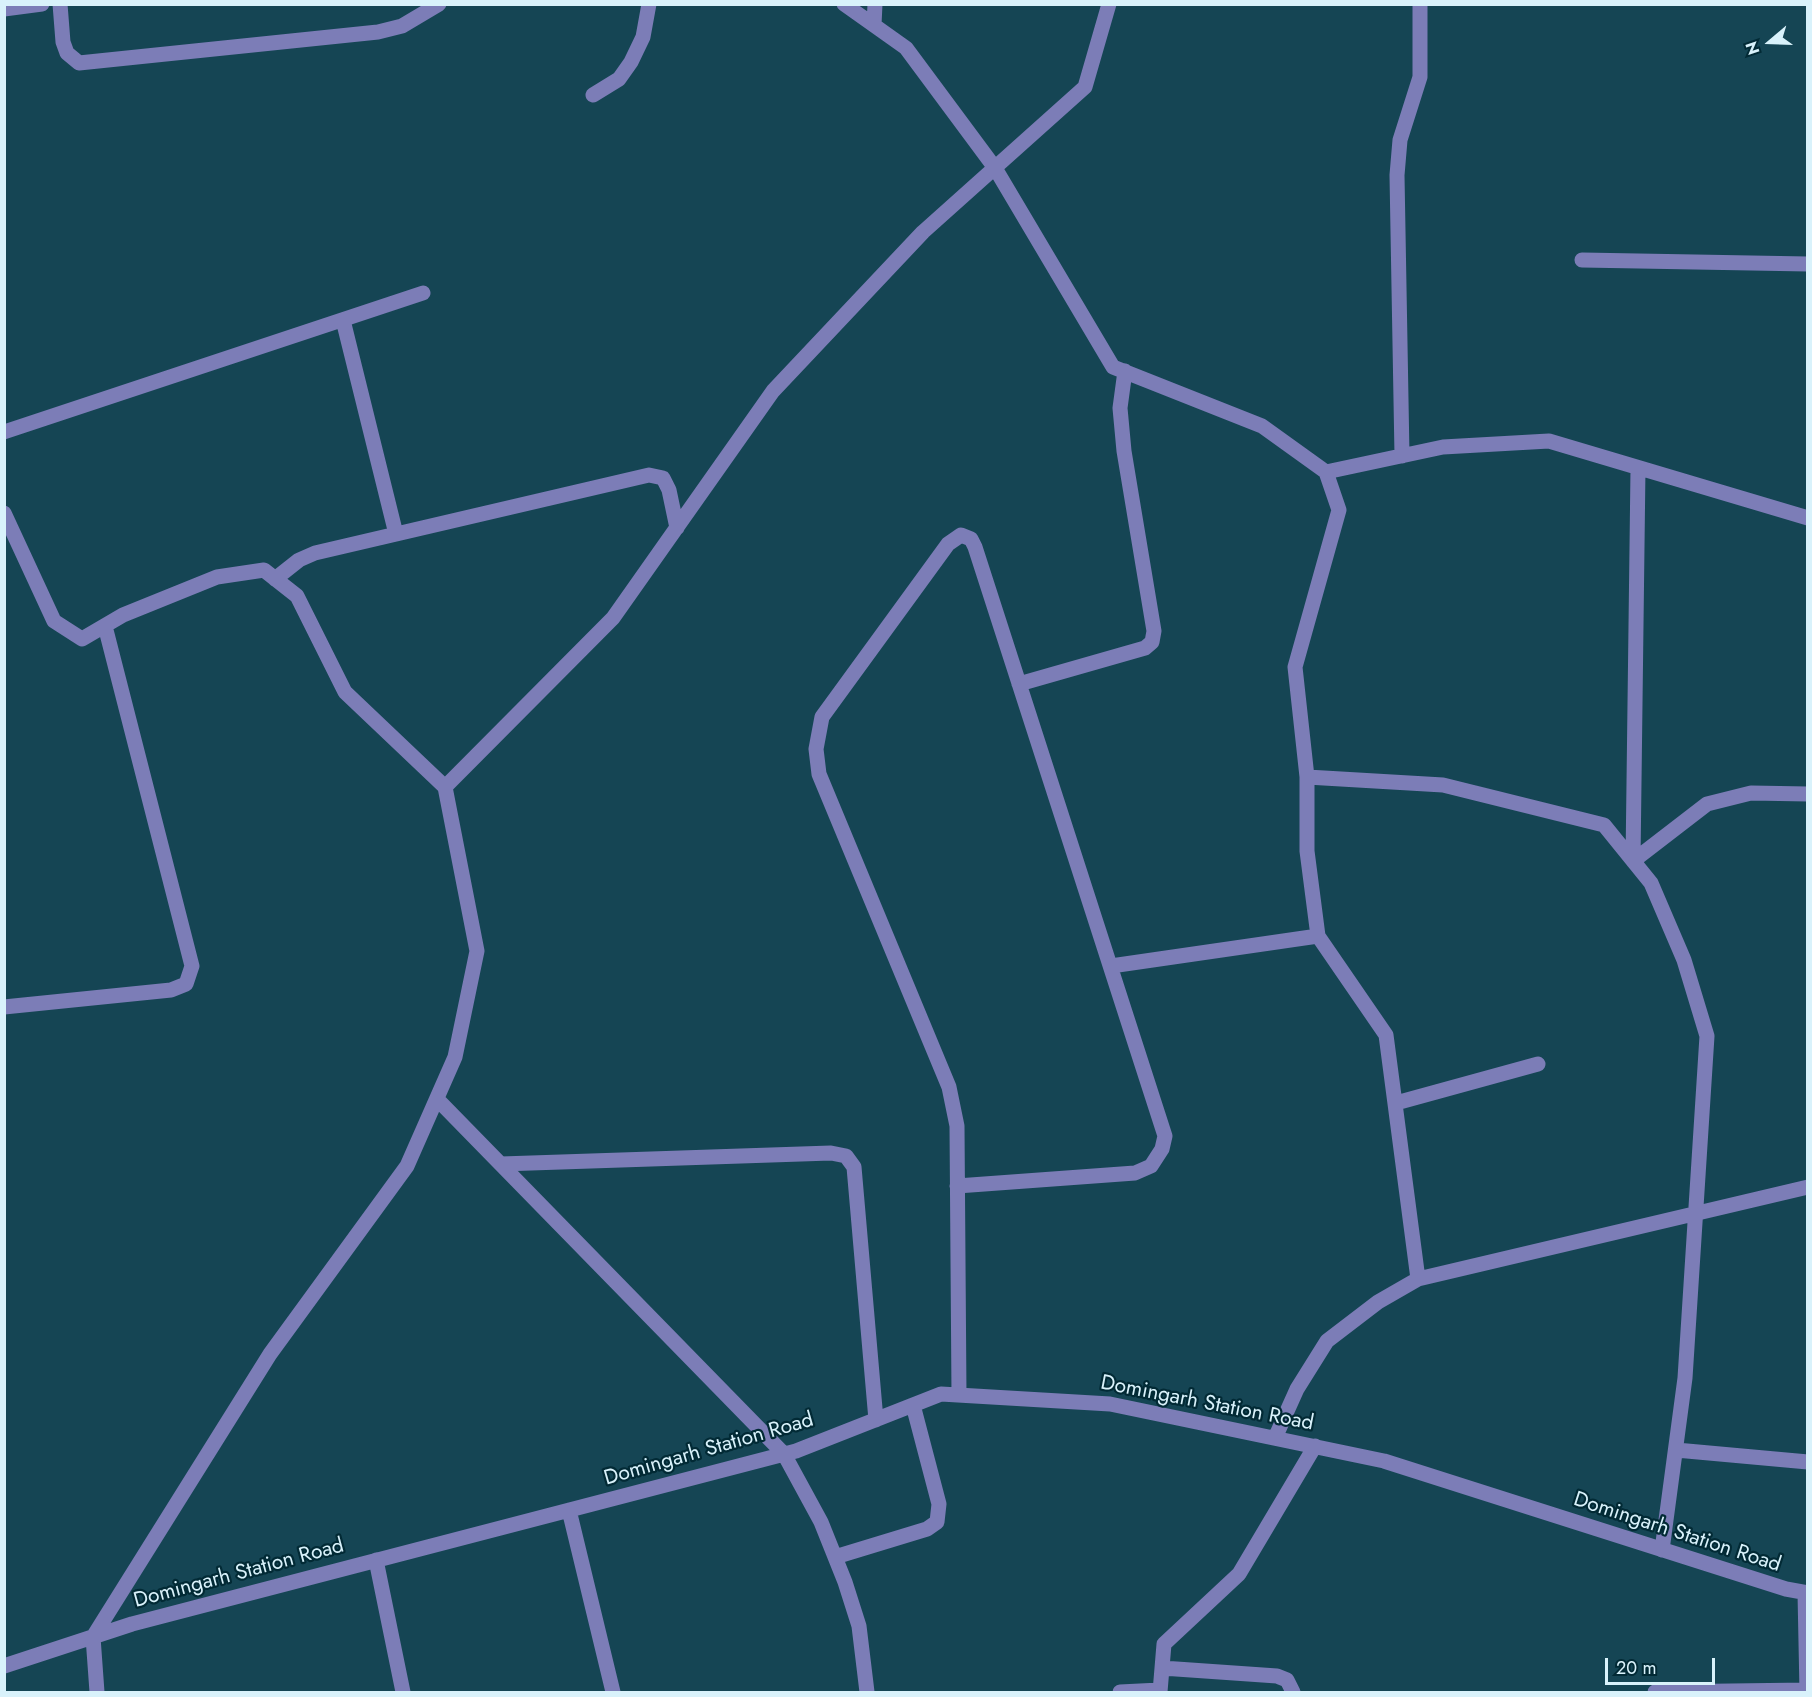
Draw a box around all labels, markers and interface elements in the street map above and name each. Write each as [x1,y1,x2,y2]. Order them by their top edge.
north arrow [1740,12,1800,72]
text: N [1740,38,1765,58]
street label: Domingarh Station Road [1098,1371,1316,1437]
street label: Domingarh Station Road [601,1408,817,1492]
street label: Domingarh Station Road [1570,1488,1784,1578]
street label: Domingarh Station Road [131,1534,347,1614]
scale bar [1608,1646,1718,1684]
text: 20 m [1616,1655,1656,1681]

